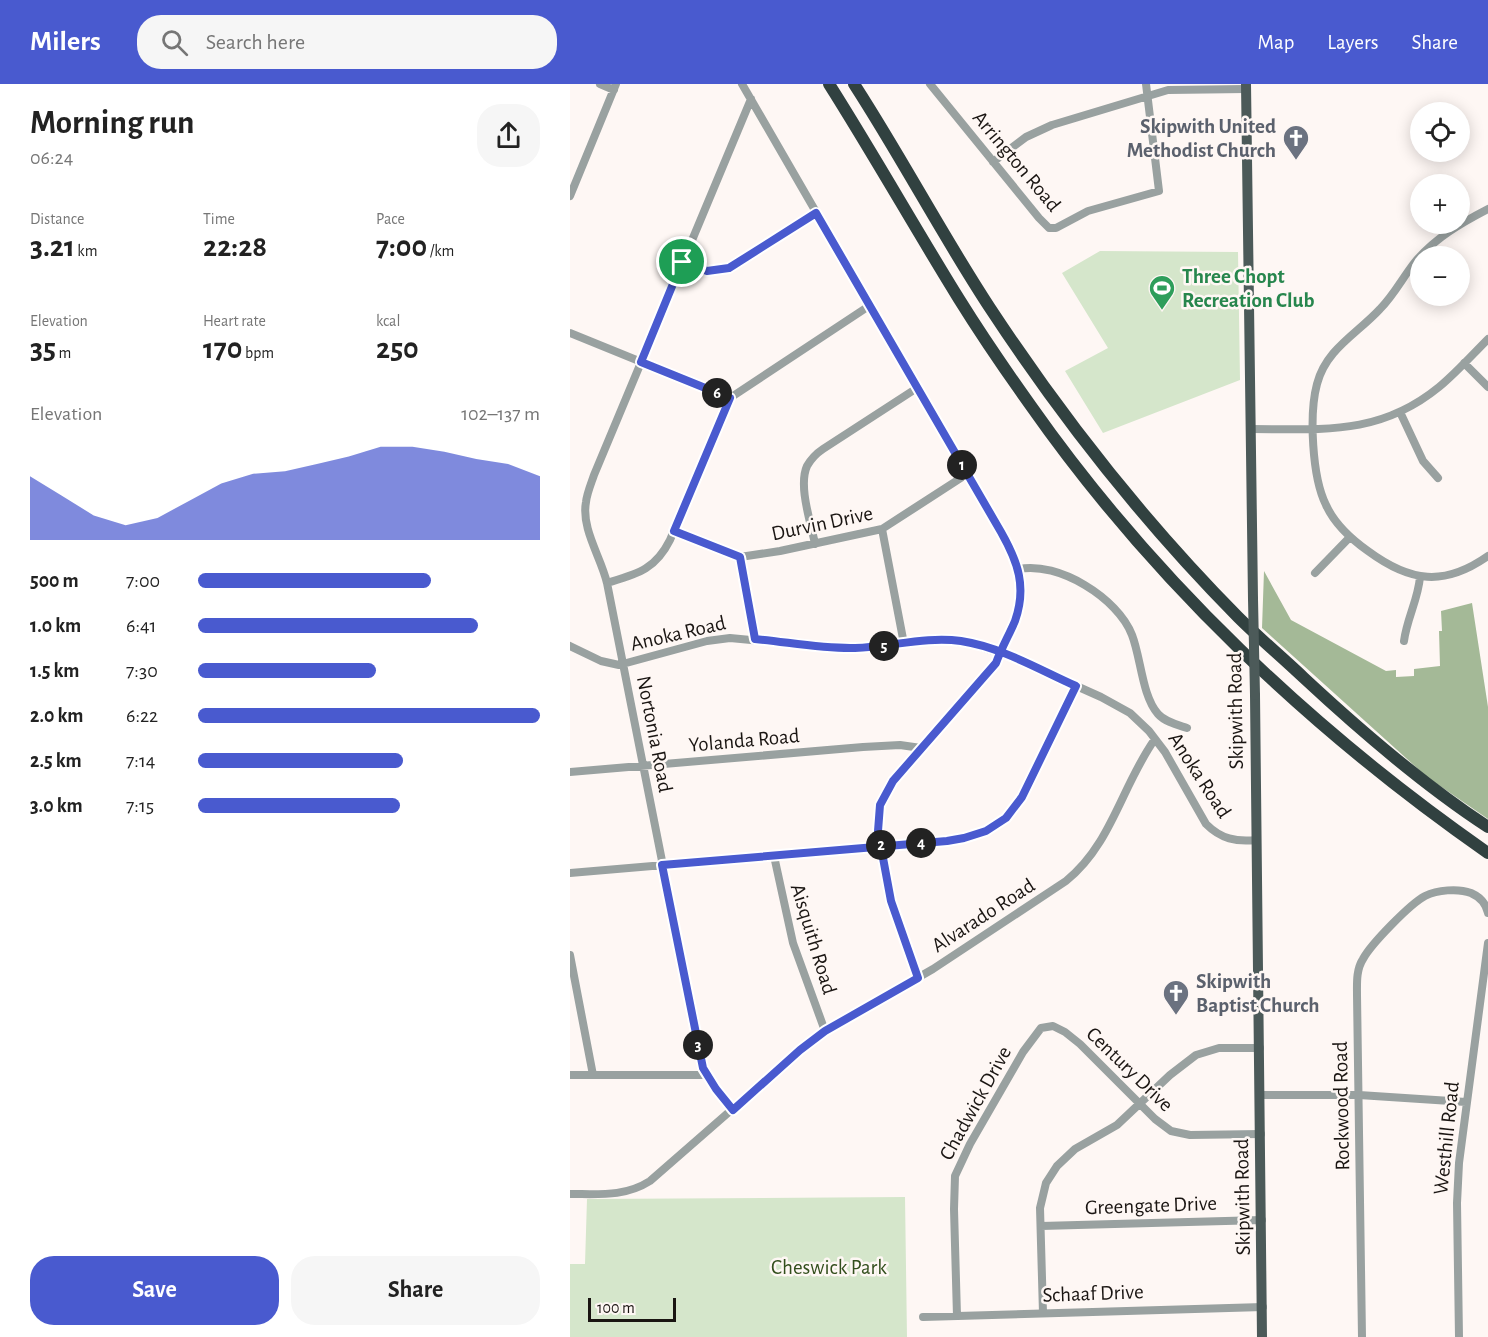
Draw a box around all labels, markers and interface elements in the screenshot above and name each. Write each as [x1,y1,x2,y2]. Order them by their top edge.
search box [137,15,557,69]
icon: search [158,26,191,59]
text: Milers [30,28,101,56]
text: Search here [206,31,305,53]
text: Map [1258,32,1294,53]
text: Layers [1327,32,1378,53]
text: Share [1411,32,1458,53]
map controls [1410,102,1470,306]
button: locate [1410,102,1470,162]
button: share [477,104,540,167]
text: Morning run [30,107,194,140]
street label: Arrington Road [969,107,1065,216]
place label: Skipwith United Methodist Church [1127,116,1276,161]
church icon: Skipwith United Methodist Church [1281,123,1311,161]
text: 06:24 [30,148,73,168]
button: + [1410,174,1470,234]
text: Distance [30,211,84,227]
text: Time [203,211,235,227]
text: Pace [376,211,405,227]
text: 3.21 [30,232,75,262]
text: 22:28 [203,232,267,262]
text: 7:00 [376,232,427,262]
pin [656,236,707,287]
text: km [75,243,97,259]
text: /km [427,243,454,259]
icon: arrive [665,245,698,278]
button: − [1410,246,1470,306]
place label: Three Chopt Recreation Club [1182,266,1314,311]
sports icon: Three Chopt Recreation Club [1147,273,1177,311]
text: Elevation [30,313,88,329]
text: Heart rate [203,313,266,329]
text: kcal [376,313,400,329]
text: 35 [30,334,56,364]
text: 170 [203,334,242,364]
text: 250 [376,334,419,364]
text: m [56,345,71,361]
text: bpm [242,345,274,361]
pin: 6 [702,378,732,408]
text: 6 [713,385,721,401]
text: Elevation [30,404,102,424]
text: 102–137 m [461,404,540,424]
pin: 1 [947,450,977,480]
text: 1 [959,457,965,473]
street label: Durvin Drive [770,503,875,544]
text: 500 m [30,571,79,591]
text: 7:00 [126,571,160,591]
street label: Anoka Road [628,612,728,655]
text: 1.0 km [30,616,81,636]
text: 6:41 [126,616,156,636]
pin: 5 [869,631,899,661]
text: 5 [881,638,887,654]
street label: Skipwith Road [1224,652,1247,770]
text: 1.5 km [30,661,79,681]
text: 7:30 [126,661,158,681]
street label: Nortonia Road [633,674,676,794]
text: 2.0 km [30,706,83,726]
text: 6:22 [126,706,158,726]
street label: Yolanda Road [688,725,801,756]
street label: Anoka Road [1164,729,1235,822]
text: 2.5 km [30,751,82,771]
text: 7:14 [126,751,155,771]
text: 3.0 km [30,796,83,816]
text: 7:15 [126,796,154,816]
pin: 4 [906,828,936,858]
pin: 2 [866,830,896,860]
text: 4 [917,835,925,851]
text: 2 [877,837,885,853]
street label: Alvarado Road [928,874,1039,956]
street label: Aisquith Road [787,881,840,997]
place label: Skipwith Baptist Church [1196,971,1320,1016]
church icon: Skipwith Baptist Church [1161,978,1191,1016]
street label: Century Drive [1082,1023,1177,1116]
pin: 3 [683,1030,713,1060]
text: 3 [695,1037,701,1053]
street label: Rockwood Road [1330,1041,1353,1171]
street label: Chadwick Drive [936,1043,1015,1164]
street label: Westhill Road [1430,1080,1463,1196]
street label: Skipwith Road [1231,1138,1254,1256]
street label: Greengate Drive [1085,1193,1217,1218]
button: Save [30,1256,279,1325]
button: Share [291,1256,540,1325]
park label: Cheswick Park [771,1257,887,1278]
street label: Schaaf Drive [1042,1281,1144,1306]
scale bar [588,1295,676,1322]
text: 100 m [597,1300,635,1316]

